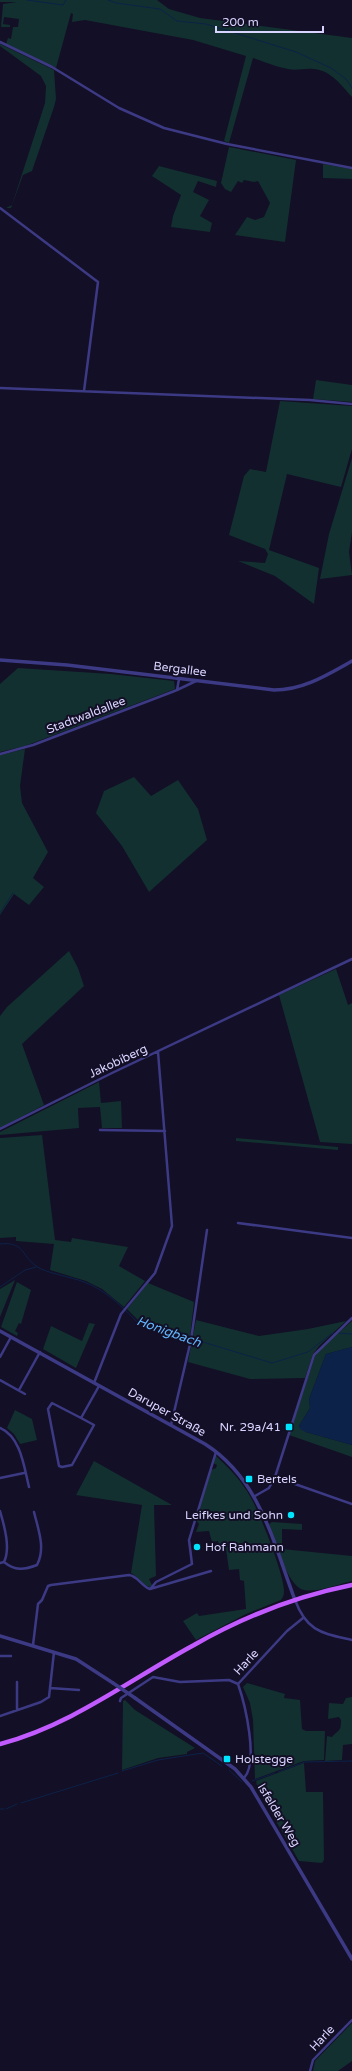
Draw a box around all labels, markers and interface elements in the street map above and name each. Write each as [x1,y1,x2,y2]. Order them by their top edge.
scale bar [216,8,323,34]
text: 200 m [222,15,259,29]
street label: Bergallee [153,659,208,679]
street label: Stadtwaldallee [44,693,128,737]
street label: Jakobiberg [87,1041,149,1081]
water label: Honigbach [134,1313,204,1351]
street label: Daruper Straße [126,1385,209,1439]
place label: Nr. 29a/41 [220,1420,281,1434]
marker: Nr. 29a/41 [284,1422,294,1432]
place label: Bertels [257,1472,297,1486]
marker: Bertels [244,1474,254,1484]
place label: Leifkes und Sohn [185,1508,283,1522]
marker: Leifkes und Sohn [286,1510,296,1520]
place label: Hof Rahmann [205,1540,284,1554]
marker: Hof Rahmann [192,1542,202,1552]
street label: Harle [231,1646,262,1678]
place label: Holstegge [235,1752,293,1766]
marker: Holstegge [222,1754,232,1764]
street label: Isfelder Weg [255,1781,303,1849]
street label: Harle [307,2022,338,2054]

